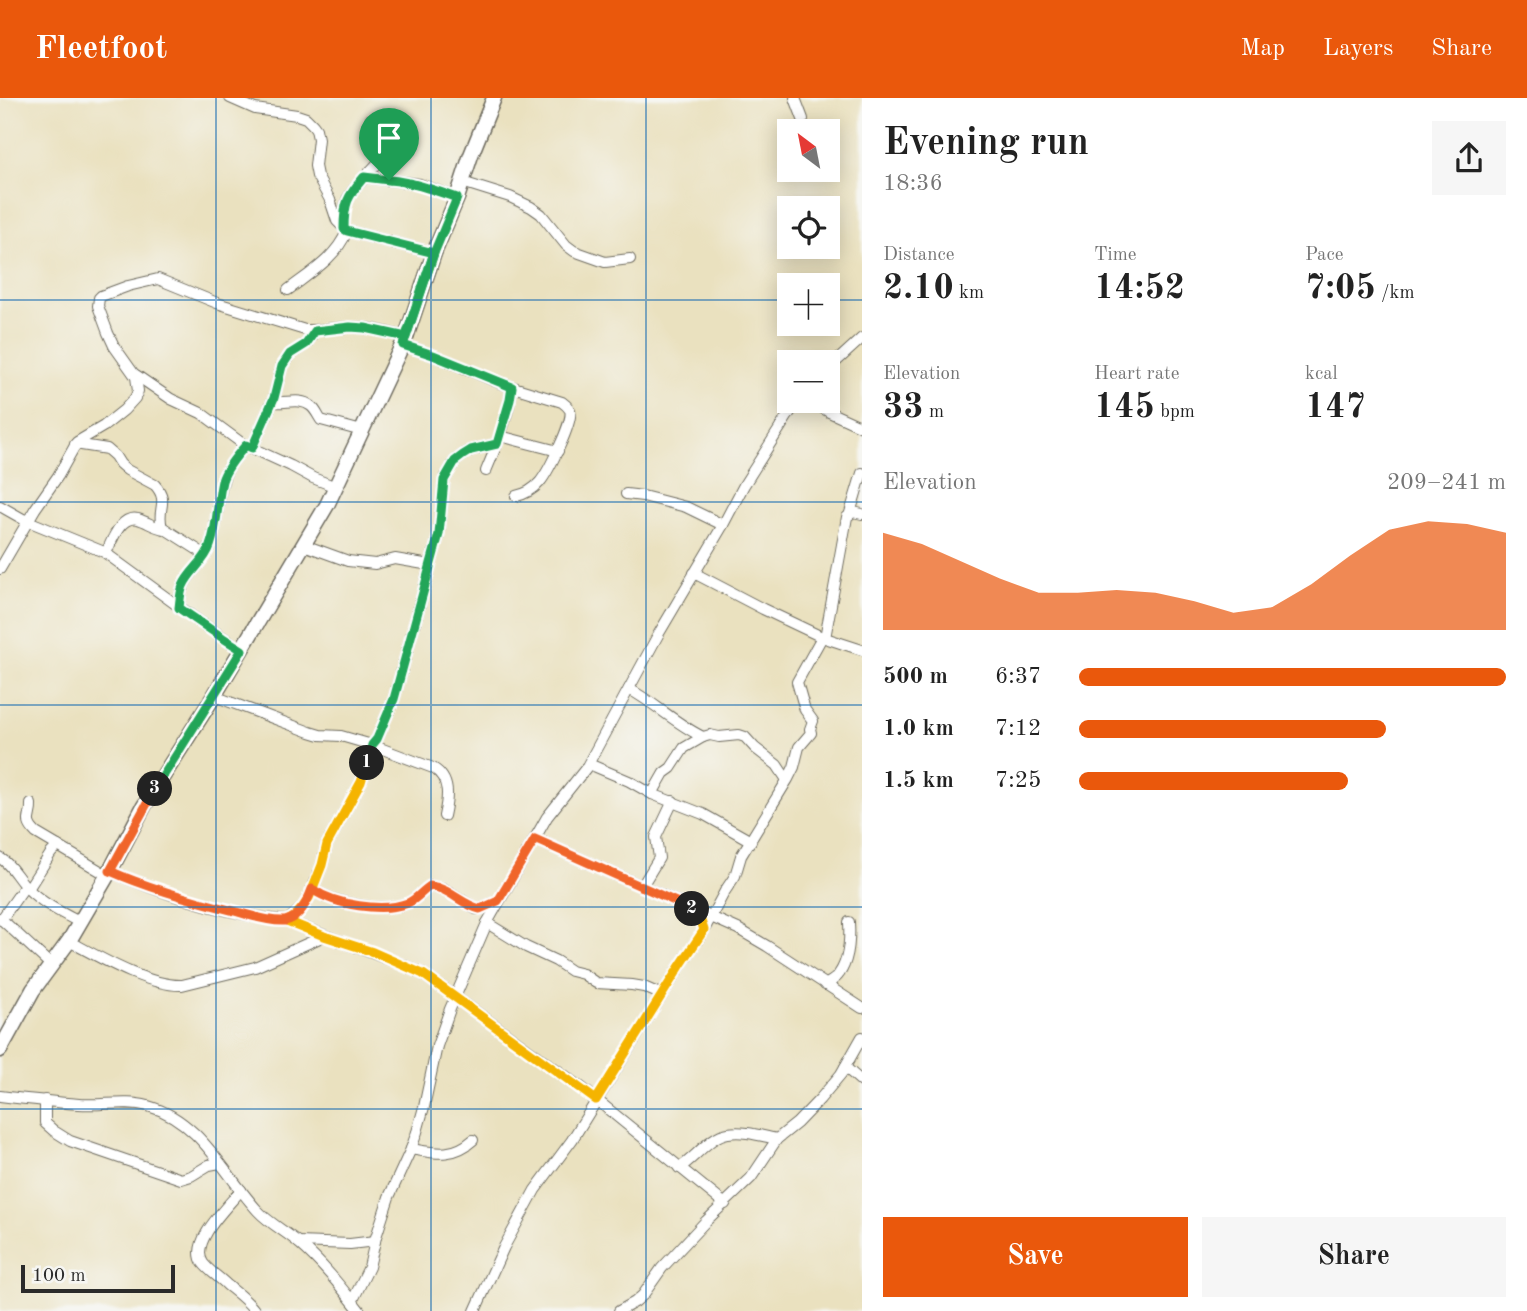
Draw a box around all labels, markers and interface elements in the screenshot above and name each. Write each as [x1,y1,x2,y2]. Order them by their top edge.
text: Fleetfoot [35,33,167,66]
text: Map [1241,37,1285,61]
text: Layers [1323,37,1393,61]
text: Share [1431,37,1492,61]
pin [359,108,419,180]
icon: arrive [370,119,408,157]
north arrow [777,119,840,182]
map controls [777,119,840,413]
button: share [1432,121,1506,195]
text: Evening run [883,125,1089,163]
text: 18:36 [883,172,943,195]
button: locate [777,196,840,259]
text: Distance [883,246,955,265]
text: Time [1094,246,1137,265]
text: Pace [1305,246,1344,265]
text: 2.10 [883,271,954,306]
text: 14:52 [1094,271,1185,306]
text: 7:05 [1305,271,1376,306]
button: + [777,273,840,336]
text: km [954,284,984,303]
text: /km [1376,284,1415,303]
button: − [777,350,840,413]
text: Elevation [883,365,960,384]
text: Heart rate [1094,365,1179,384]
text: kcal [1305,365,1338,384]
text: 33 [883,390,924,425]
text: 145 [1094,390,1155,425]
text: 147 [1305,390,1366,425]
text: m [924,403,944,422]
text: bpm [1155,403,1195,422]
text: Elevation [883,471,977,494]
text: 209–241 m [1387,471,1506,494]
text: 500 m [883,665,948,688]
text: 6:37 [995,665,1041,688]
text: 1.0 km [883,717,954,740]
text: 7:12 [995,717,1041,740]
pin: 1 [350,746,384,780]
text: 1 [361,753,372,772]
text: 1.5 km [883,769,954,792]
text: 7:25 [995,769,1041,792]
pin: 3 [138,772,172,806]
text: 3 [149,779,160,798]
pin: 2 [674,892,710,926]
text: 2 [686,899,697,918]
button: Save [883,1217,1188,1297]
button: Share [1202,1217,1506,1297]
scale bar [21,1262,175,1294]
text: 100 m [32,1267,85,1286]

